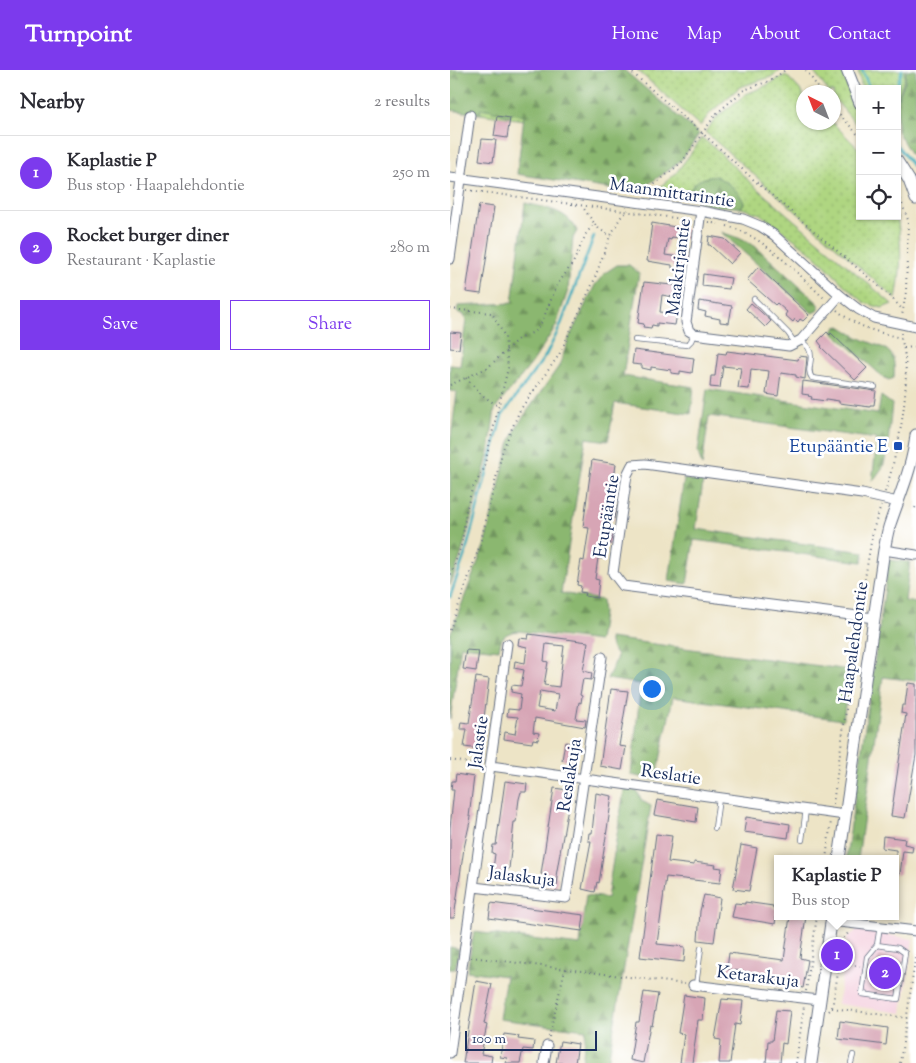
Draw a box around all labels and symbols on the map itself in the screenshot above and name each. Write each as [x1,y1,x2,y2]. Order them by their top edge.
north arrow [796,85,841,130]
street label: Maanmittarintie [608,172,736,216]
street label: Maakirjantie [661,217,699,318]
place label: Etupääntie E [789,435,888,461]
marker: Etupääntie E [892,440,904,452]
street label: Etupääntie [589,473,627,560]
street label: Haapalehdontie [834,580,876,705]
your location [639,676,665,702]
street label: Jalastie [463,714,497,772]
street label: Reslakuja [552,737,590,814]
street label: Reslatie [639,759,703,793]
street label: Jalaskuja [486,861,557,895]
pin: 1 [821,936,853,974]
pin: 2 [869,954,901,992]
street label: Ketarakuja [715,960,801,996]
scale bar [465,1028,598,1051]

